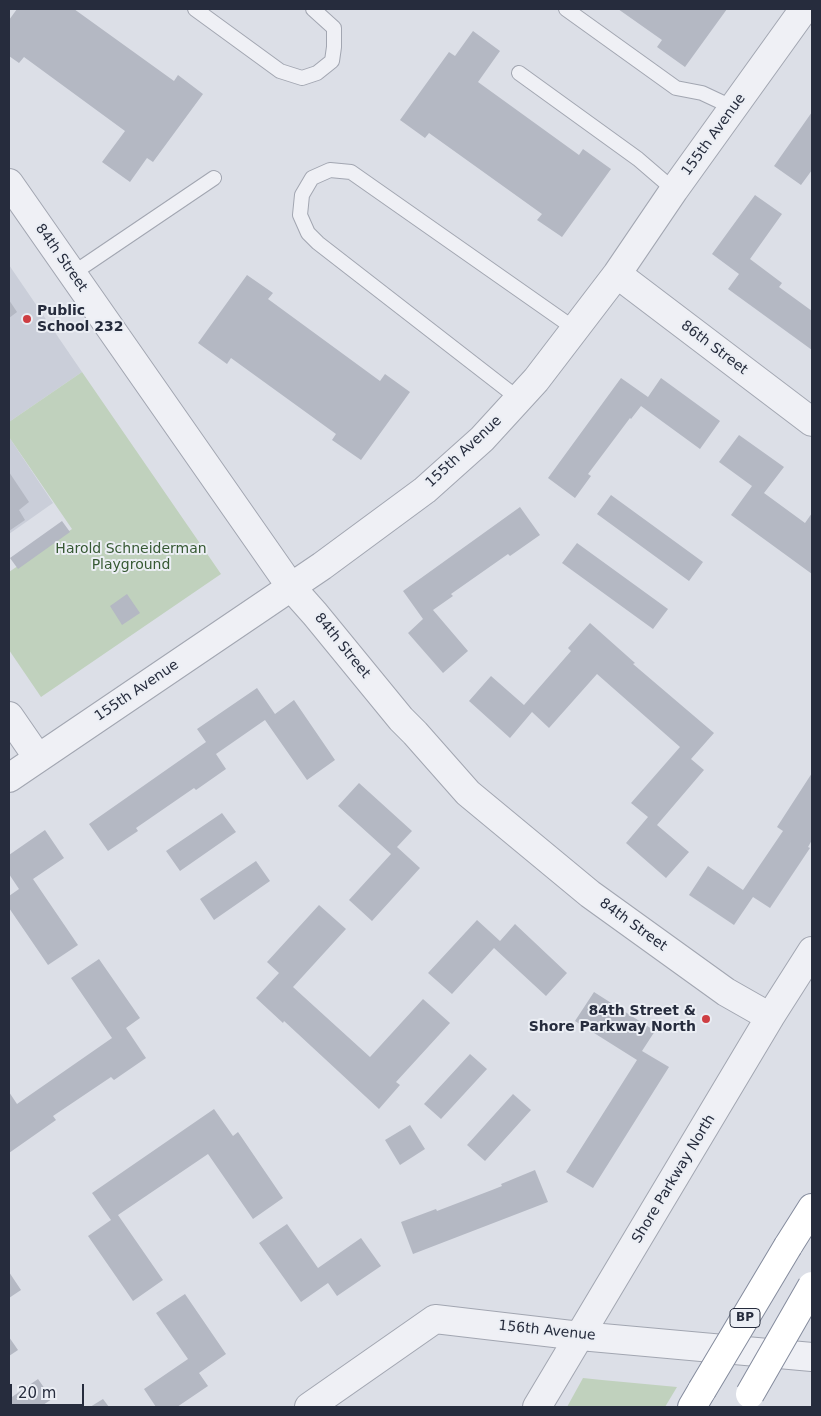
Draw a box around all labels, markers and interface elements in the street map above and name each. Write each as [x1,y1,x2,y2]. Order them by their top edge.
street label: 155th Avenue [679,91,749,179]
street label: 84th Street [31,221,91,295]
place label: Public School 232 [37,303,123,336]
marker: Public School 232 [21,313,33,325]
street label: 86th Street [677,317,751,379]
street label: 155th Avenue [423,413,505,491]
park label: Harold Schneiderman Playground [55,541,207,574]
street label: 84th Street [311,610,373,682]
street label: 155th Avenue [92,657,182,725]
street label: 84th Street [596,895,670,955]
place label: 84th Street & Shore Parkway North [529,1003,696,1036]
marker: 84th Street & Shore Parkway North [700,1013,712,1025]
street label: Shore Parkway North [629,1112,719,1246]
road number: BP [730,1309,760,1328]
street label: 156th Avenue [498,1318,596,1344]
scale bar [12,1374,86,1406]
text: 20 m [18,1384,56,1402]

